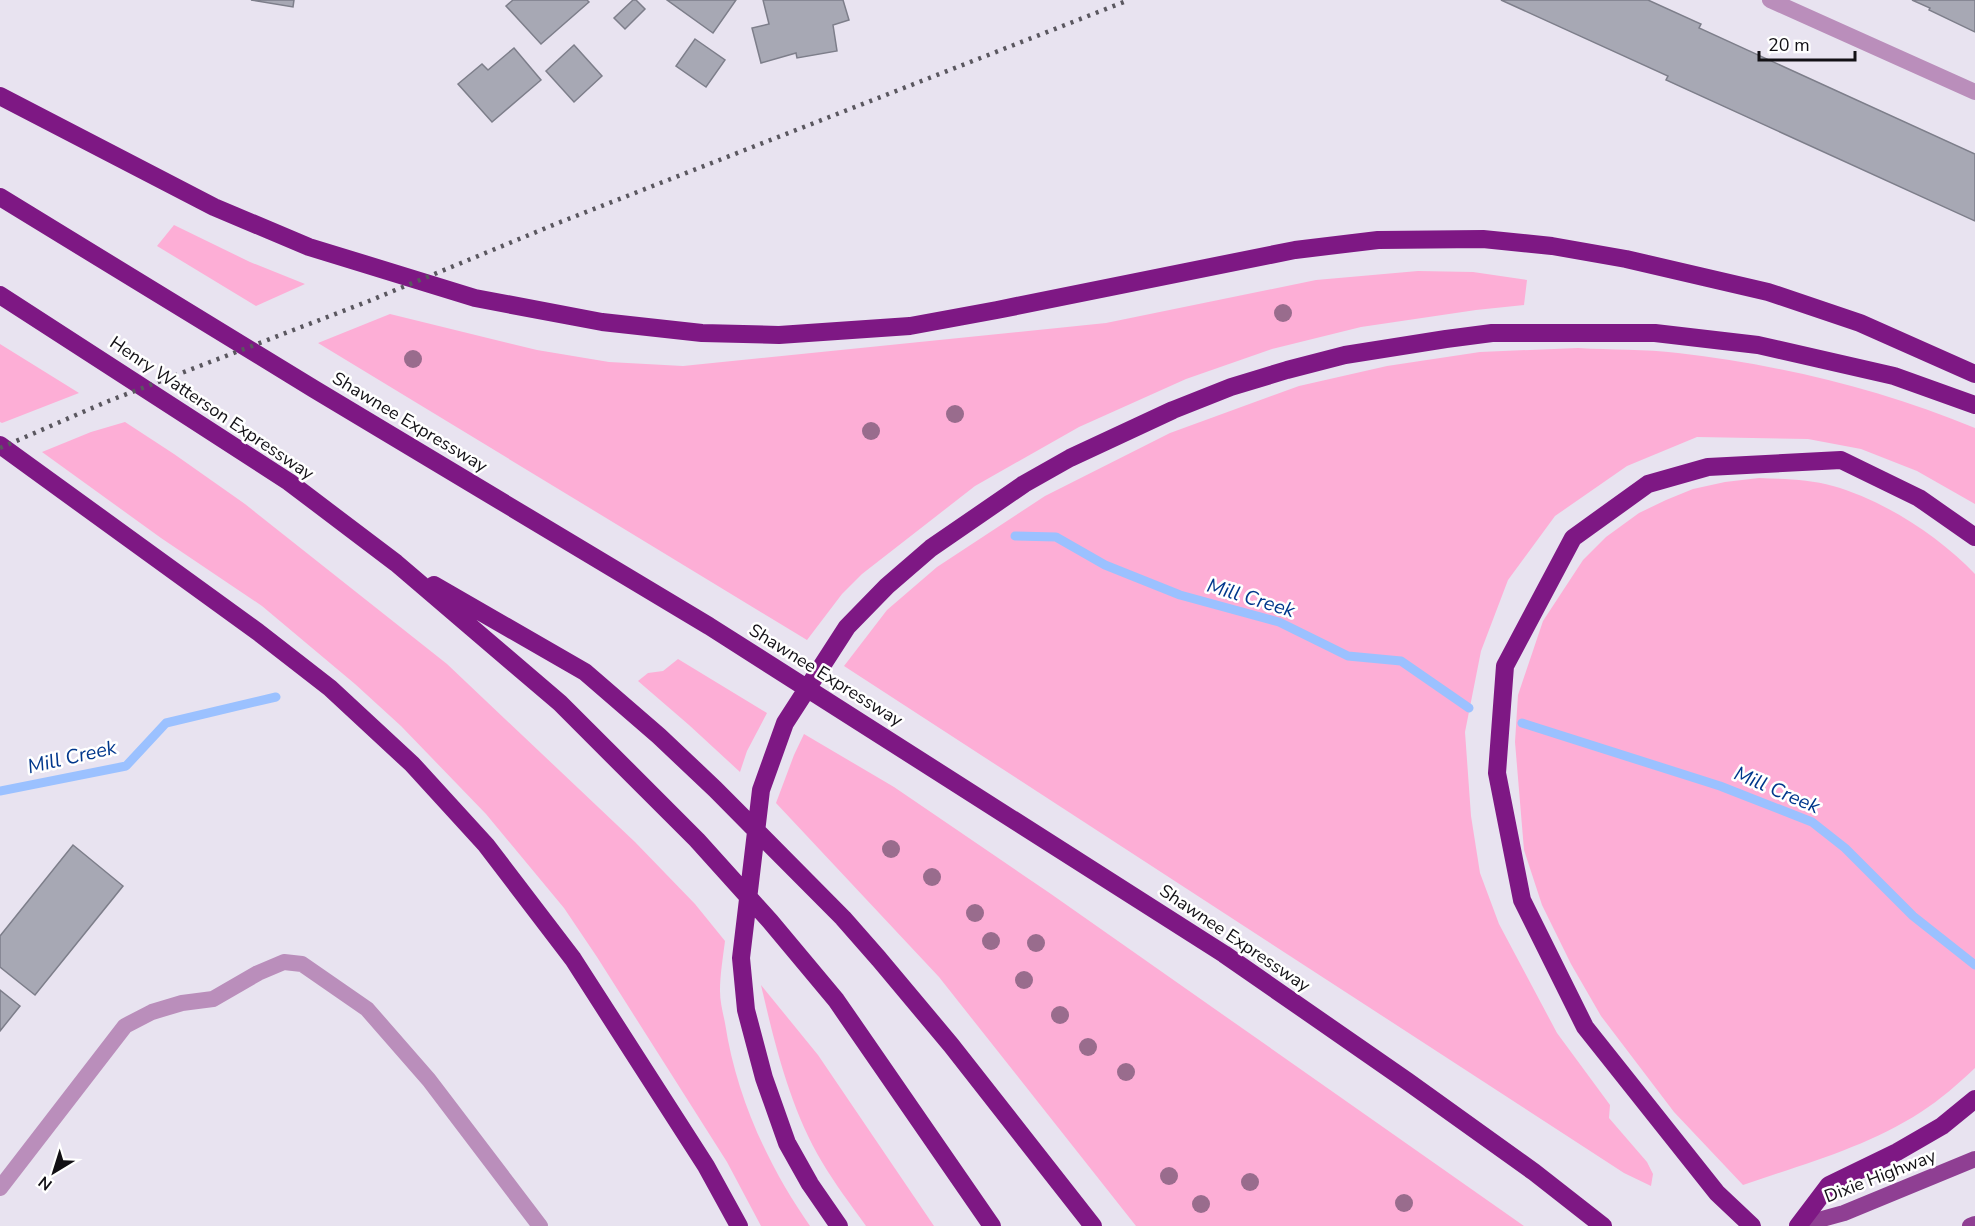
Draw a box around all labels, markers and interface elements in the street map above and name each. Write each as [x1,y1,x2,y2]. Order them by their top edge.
scale bar [1759,24,1855,62]
text: 20 m [1768,33,1810,57]
street label: Henry Watterson Expressway [105,331,319,486]
street label: Shawnee Expressway [328,366,493,478]
water label: Mill Creek [1204,572,1299,624]
street label: Shawnee Expressway [745,618,908,732]
water label: Mill Creek [25,733,120,780]
water label: Mill Creek [1730,760,1825,820]
street label: Shawnee Expressway [1155,879,1316,998]
north arrow [24,1142,84,1202]
street label: Dixie Highway [1821,1143,1940,1208]
text: N [34,1171,57,1195]

